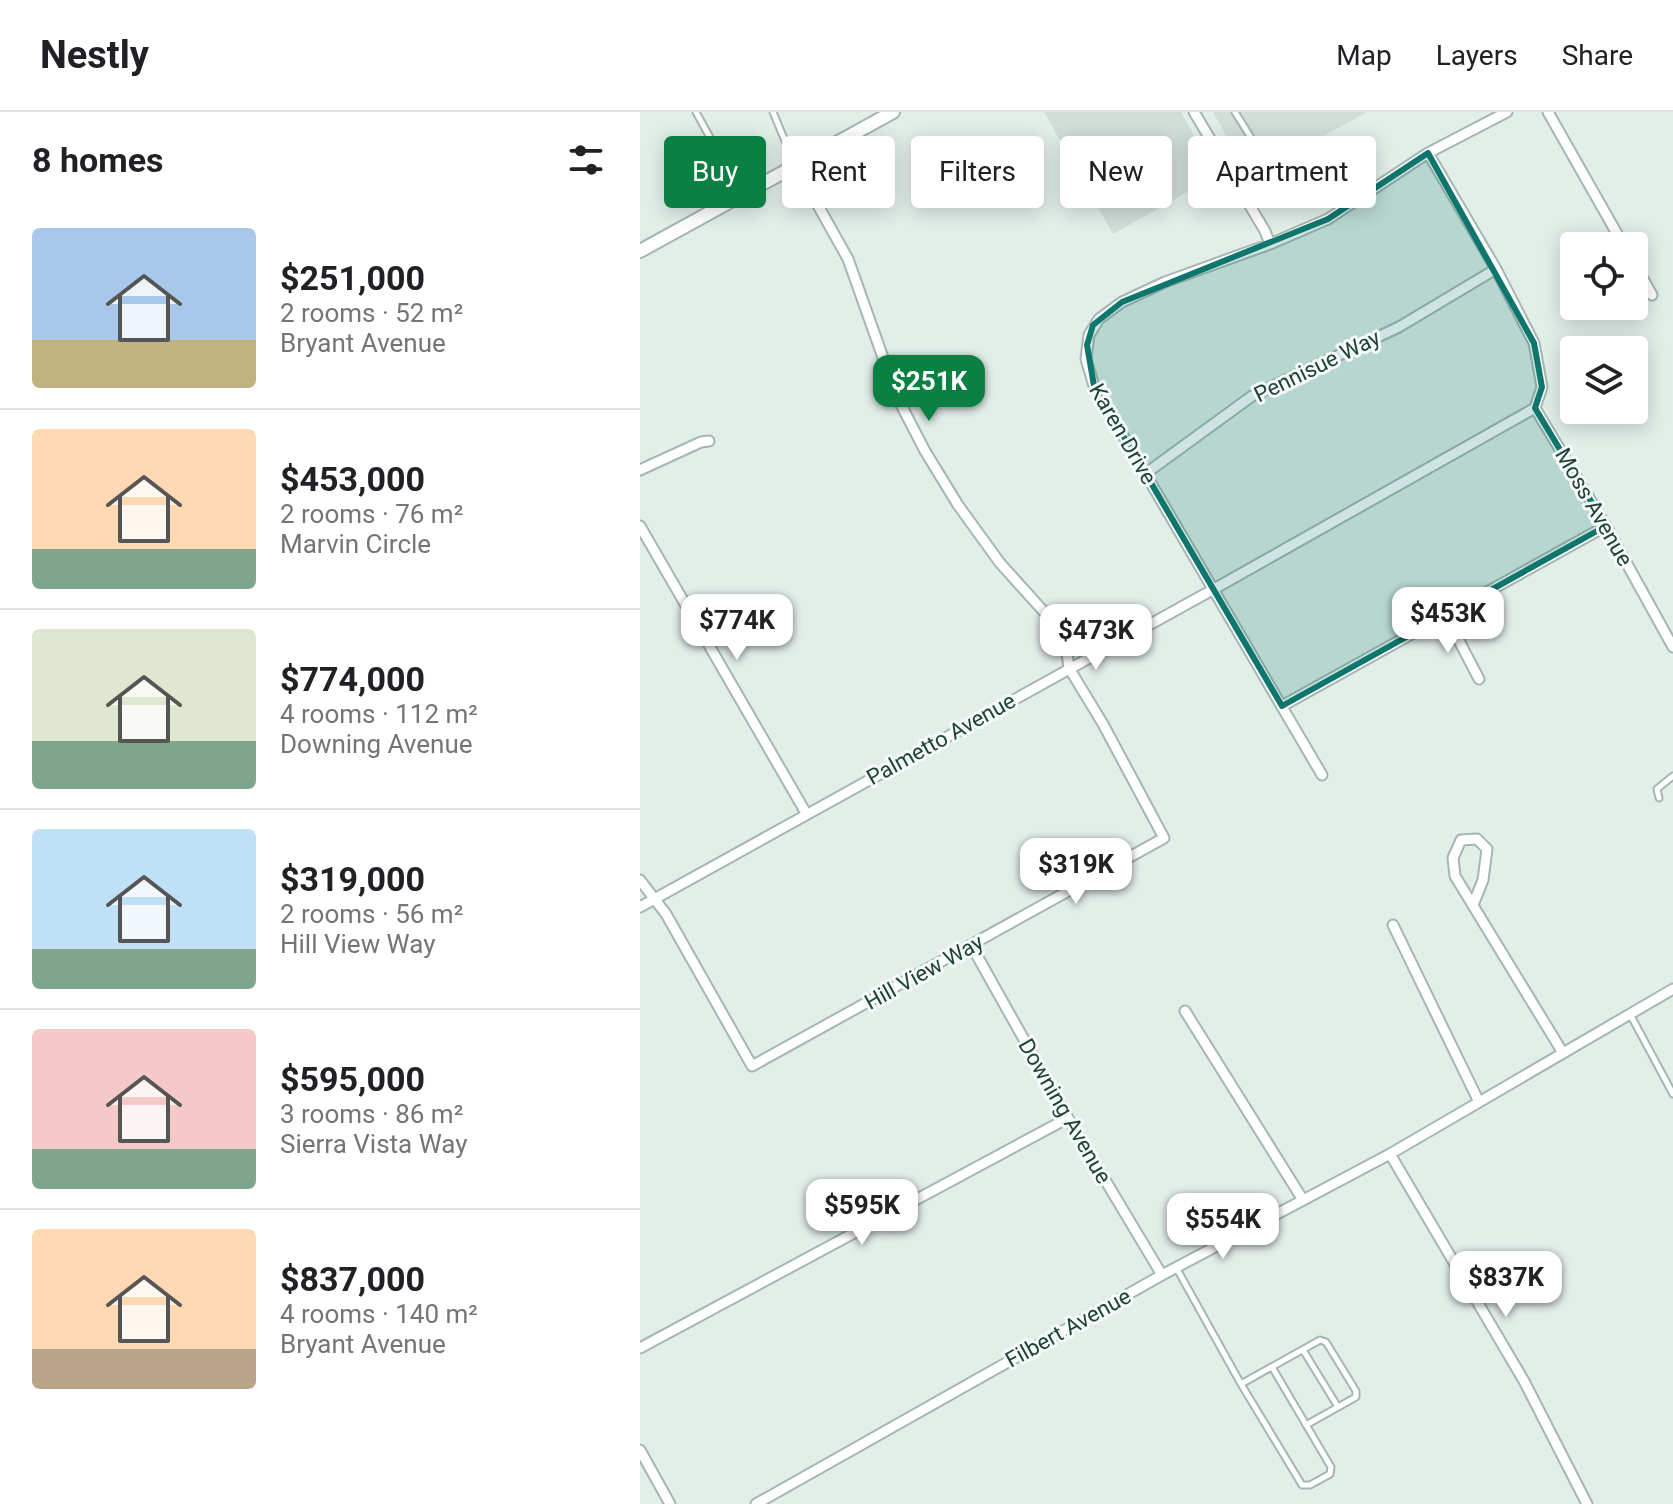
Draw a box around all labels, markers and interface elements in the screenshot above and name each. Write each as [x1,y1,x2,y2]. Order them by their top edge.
text: Nestly [40,33,149,77]
text: Map [1336,39,1392,72]
text: Layers [1436,39,1518,72]
text: Share [1562,39,1633,72]
chip: Buy [664,136,766,208]
chip: Rent [782,136,895,208]
chip: Filters [911,136,1044,208]
chip: New [1060,136,1172,208]
chip: Apartment [1188,136,1376,208]
icon: filters [564,138,608,182]
text: 8 homes [32,140,163,180]
map controls [1560,232,1648,424]
button: locate [1560,232,1648,320]
text: $251,000 [280,258,425,298]
icon: home [96,260,192,356]
text: 2 rooms · 52 m² [280,298,463,328]
street label: Pennisue Way [1250,324,1385,407]
text: Bryant Avenue [280,328,446,358]
button: layers [1560,336,1648,424]
pin: $251K [873,355,985,423]
text: $251K [891,366,967,396]
street label: Karen Drive [1084,379,1162,489]
street label: Moss Avenue [1550,444,1638,570]
text: $453,000 [280,459,425,499]
icon: home [96,461,192,557]
text: 2 rooms · 76 m² [280,499,463,529]
text: Marvin Circle [280,529,431,559]
pin: $453K [1392,587,1504,655]
pin: $774K [681,594,793,662]
text: $453K [1410,598,1486,628]
pin: $473K [1040,604,1152,672]
text: $774K [699,605,775,635]
text: $473K [1058,615,1134,645]
text: $774,000 [280,659,425,699]
icon: home [96,661,192,757]
street label: Palmetto Avenue [862,688,1020,790]
text: 4 rooms · 112 m² [280,699,478,729]
text: Downing Avenue [280,729,473,759]
pin: $319K [1020,838,1132,906]
text: $319K [1038,849,1114,879]
text: $319,000 [280,859,425,899]
icon: home [96,861,192,957]
text: 2 rooms · 56 m² [280,899,463,929]
text: Hill View Way [280,929,436,959]
street label: Hill View Way [860,929,988,1015]
street label: Downing Avenue [1013,1034,1117,1188]
text: $595,000 [280,1059,425,1099]
icon: home [96,1061,192,1157]
text: 3 rooms · 86 m² [280,1099,463,1129]
text: Sierra Vista Way [280,1129,468,1159]
pin: $595K [806,1179,918,1247]
text: $595K [824,1190,900,1220]
pin: $554K [1167,1193,1279,1261]
text: $554K [1185,1204,1261,1234]
pin: $837K [1450,1251,1562,1319]
text: $837,000 [280,1259,425,1299]
icon: home [96,1261,192,1357]
text: $837K [1468,1262,1544,1292]
street label: Filbert Avenue [1001,1283,1135,1373]
text: 4 rooms · 140 m² [280,1299,478,1329]
text: Bryant Avenue [280,1329,446,1359]

